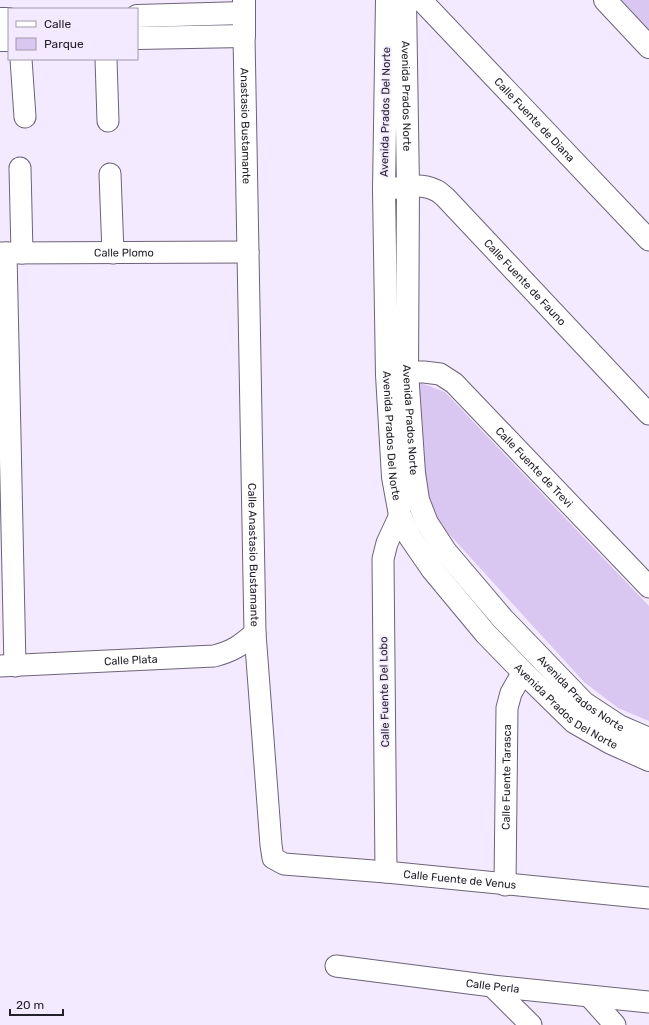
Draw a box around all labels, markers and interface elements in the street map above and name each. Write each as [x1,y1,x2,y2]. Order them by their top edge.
legend [8,8,138,60]
text: Calle [44,17,71,31]
text: Parque [44,37,84,51]
street label: Avenida Prados Norte [399,40,413,152]
street label: Avenida Prados Del Norte [378,47,393,177]
street label: Anastasio Bustamante [238,68,253,184]
street label: Calle Fuente de Diana [491,75,577,165]
street label: Calle Fuente de Fauno [481,237,568,328]
street label: Calle Plomo [94,246,154,260]
street label: Avenida Prados Norte [400,365,420,476]
street label: Avenida Prados Del Norte [380,371,403,502]
street label: Calle Fuente de Trevi [493,425,575,510]
street label: Calle Anastasio Bustamante [245,483,261,627]
street label: Calle Fuente Del Lobo [377,636,392,747]
street label: Calle Plata [104,653,158,668]
street label: Avenida Prados Norte [535,653,626,734]
street label: Avenida Prados Del Norte [511,661,620,752]
street label: Calle Fuente Tarasca [500,724,514,830]
street label: Calle Fuente de Venus [403,868,517,892]
street label: Calle Perla [465,977,520,996]
scale bar [10,991,63,1017]
text: 20 m [16,998,44,1012]

